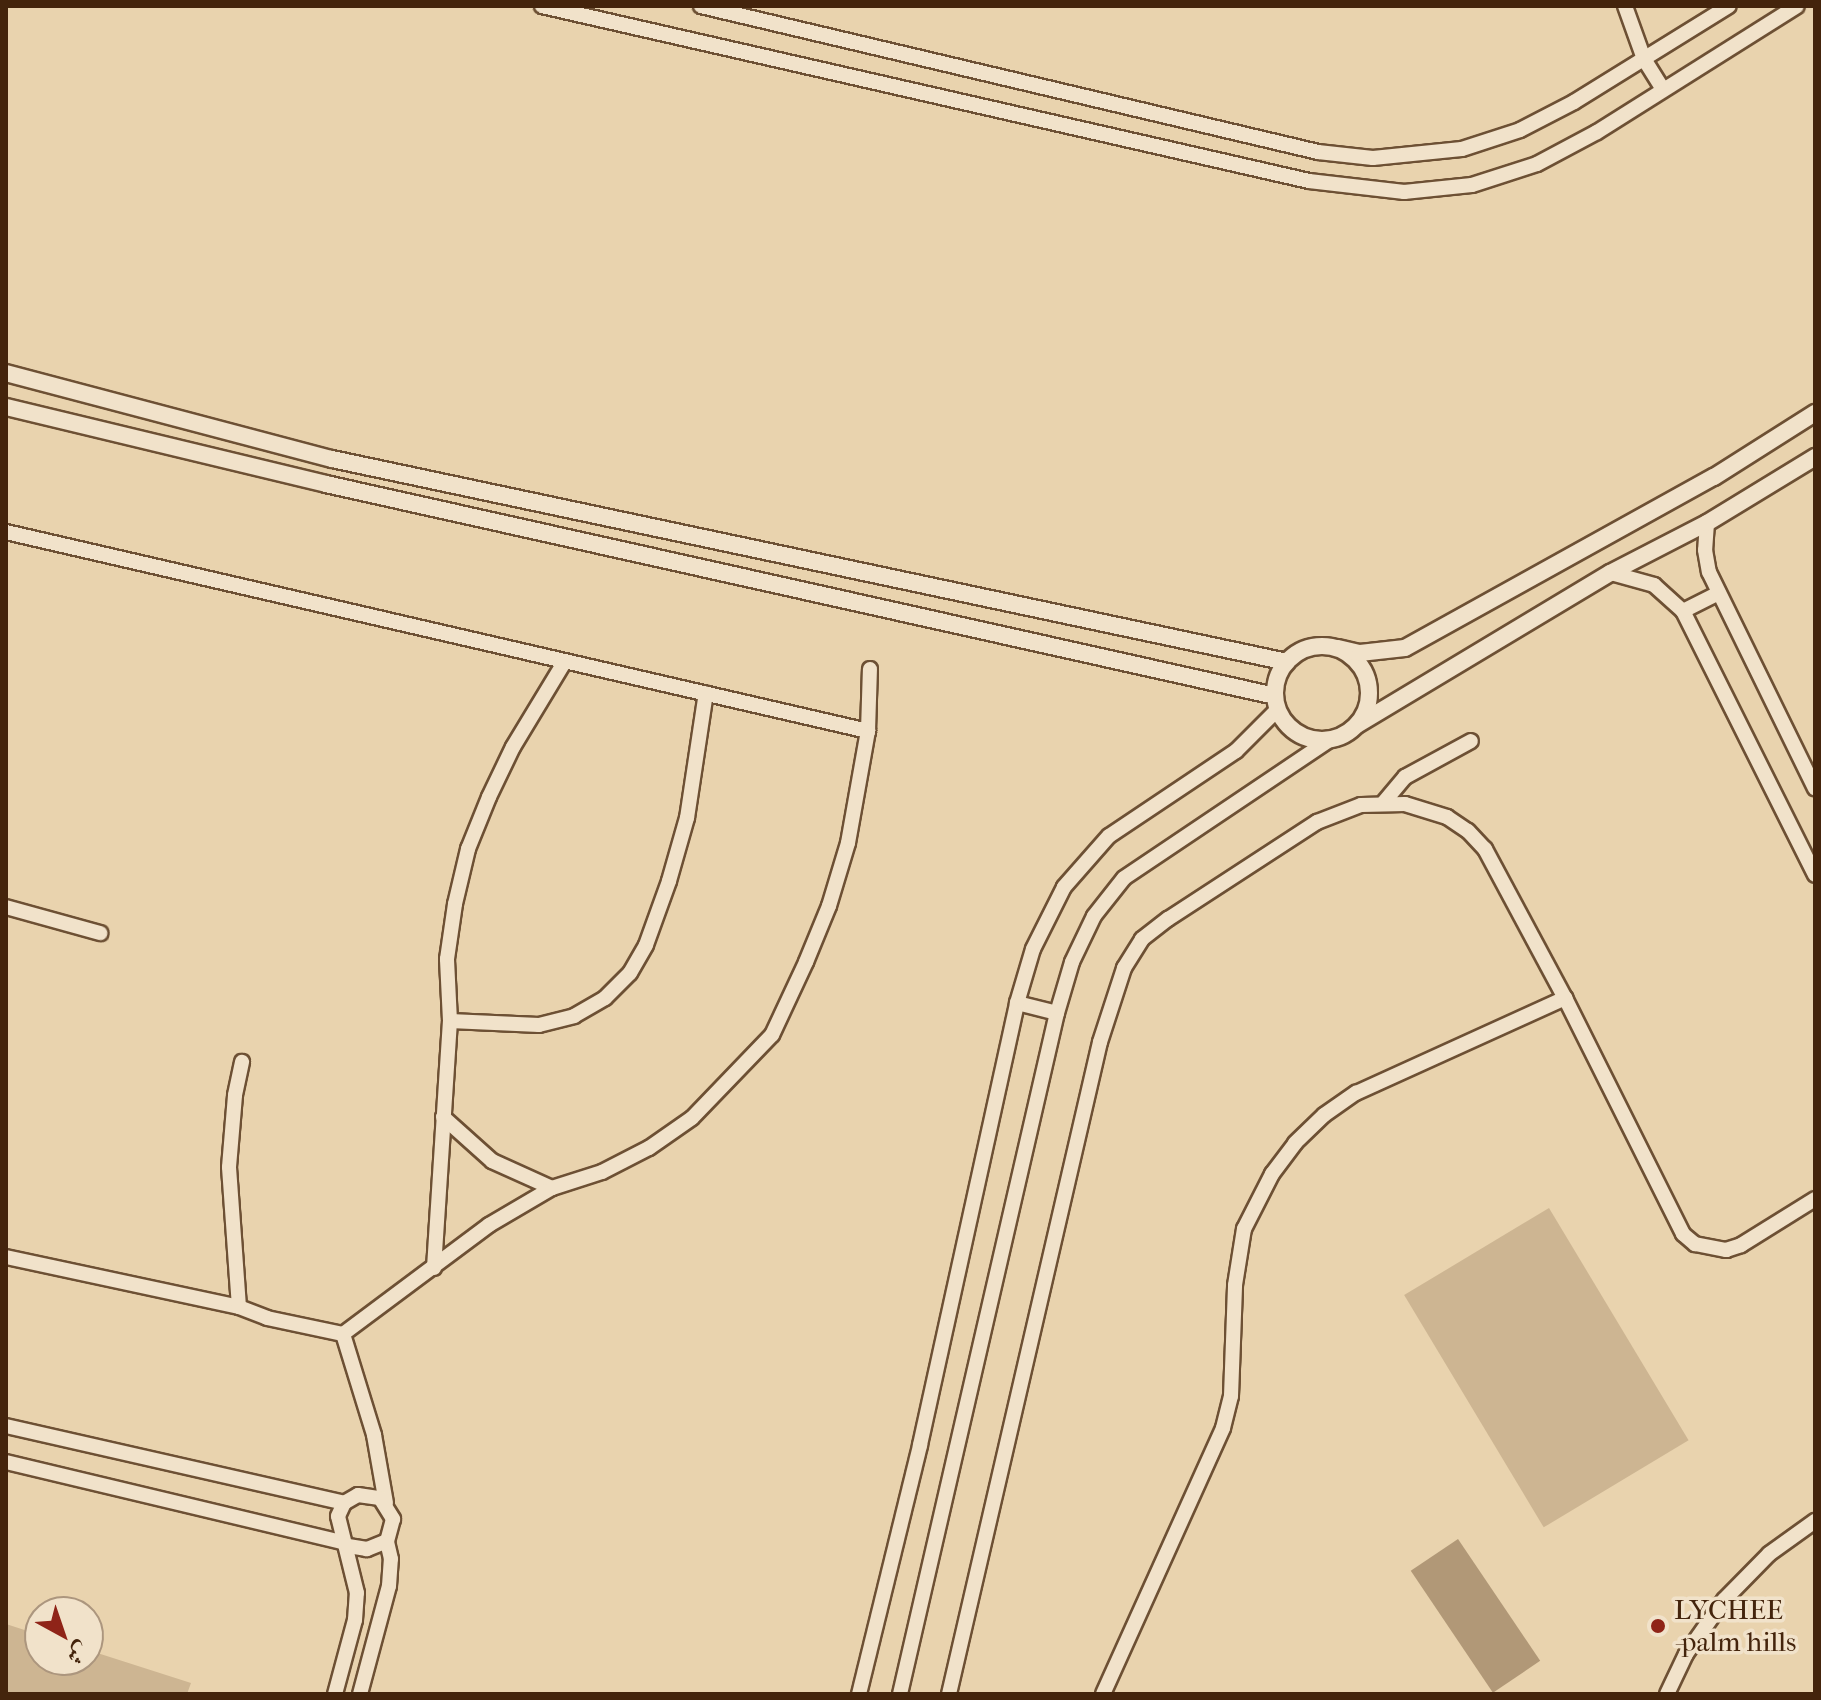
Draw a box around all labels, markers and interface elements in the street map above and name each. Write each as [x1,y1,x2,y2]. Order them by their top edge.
place label: LYCHEE -palm hills [1674,1593,1796,1659]
north arrow [24,1596,104,1676]
marker: LYCHEE -palm hills [1649,1617,1667,1635]
text: ش [61,1636,95,1670]

